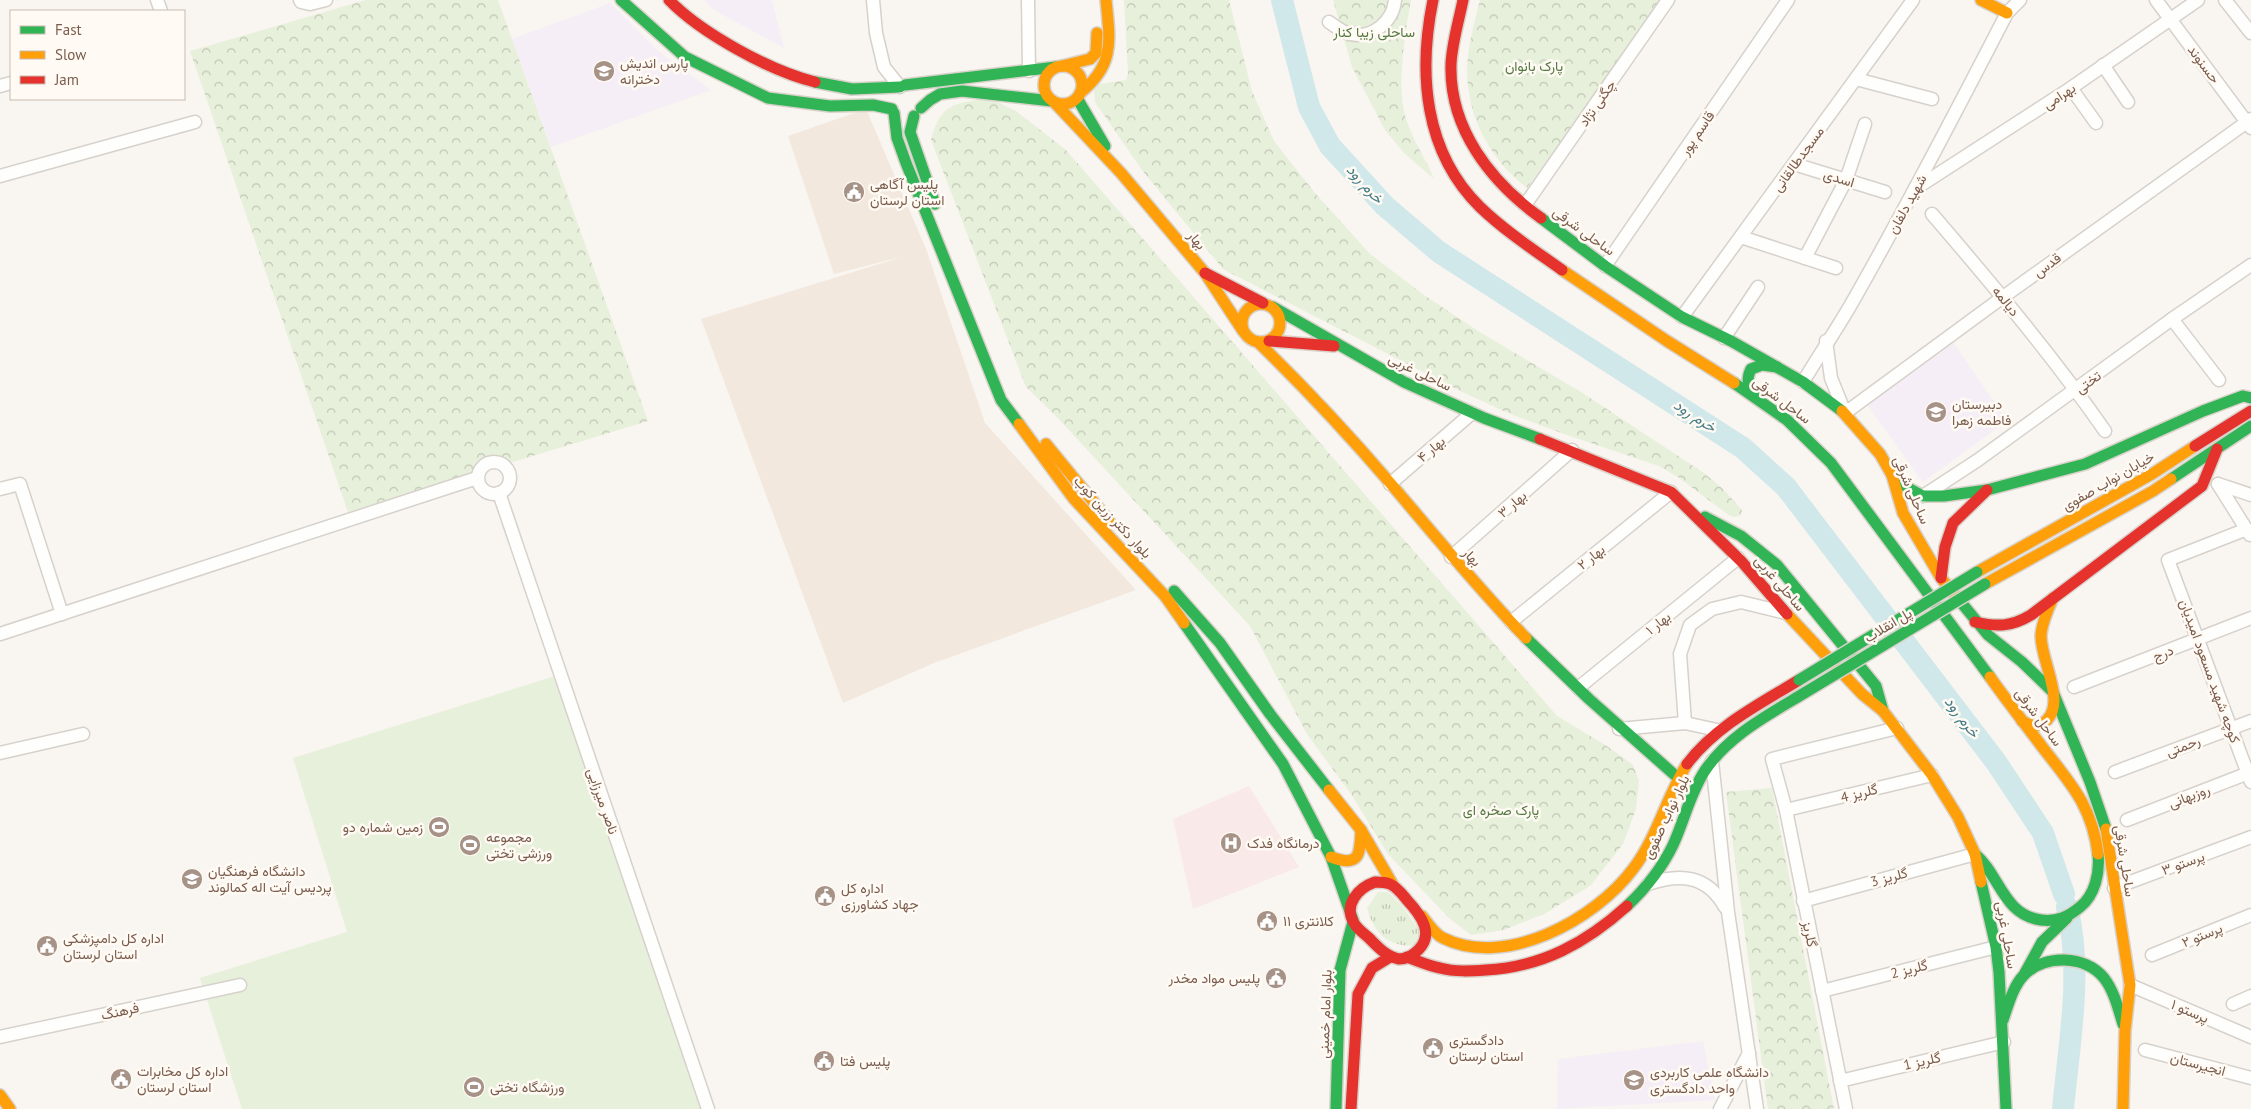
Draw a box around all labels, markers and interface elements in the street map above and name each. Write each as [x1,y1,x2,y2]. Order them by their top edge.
legend [10,10,185,100]
text: Fast [55,20,82,39]
park label: ساحلی زیبا کنار [1332,23,1415,41]
street label: حسنوند [2184,41,2224,87]
text: Slow [55,45,86,64]
place label: پارس اندیش دخترانه [620,54,688,88]
park label: پارک بانوان [1505,57,1563,76]
school or university icon: پارس اندیش دخترانه [592,59,616,83]
text: Jam [54,70,79,89]
street label: چگنی نژاد [1574,76,1620,130]
street label: بهرامی [2039,79,2079,113]
street label: قاسم پور [1675,107,1719,160]
street label: مسجدطالقانی [1768,123,1828,195]
water label: خرم رود [1342,160,1389,209]
street label: اسدی [1821,165,1857,191]
street label: شهید دلفان [1883,171,1931,237]
place label: پلیس آگاهی استان لرستان [870,175,944,209]
public building icon: پلیس آگاهی استان لرستان [842,180,866,204]
street label: ساحلی شرقی [1549,202,1619,260]
street label: بهار [1183,226,1210,253]
street label: قدس [2029,249,2065,281]
street label: دیالمه [1988,282,2024,320]
street label: ساحلی غربی [1385,349,1455,395]
street label: تختی [2071,367,2105,397]
street label: ساحل شرقی [1749,372,1815,428]
water label: خرم رود [1670,395,1721,438]
place label: دبیرستان فاطمه زهرا [1952,395,2011,429]
school or university icon: دبیرستان فاطمه زهرا [1924,400,1948,424]
street label: بهار ۴ [1413,432,1449,466]
street label: خیابان نواب صفوی [2059,447,2157,515]
street label: ساحلی شرقی [1890,453,1934,527]
street label: بلوار دکتر زرین کوب [1070,472,1156,562]
street label: بهار ۳ [1494,487,1530,521]
street label: بهار ۲ [1573,540,1609,574]
street label: بهار [1458,543,1485,570]
street label: ساحلی غربی [1751,551,1809,615]
street label: کوچه شهید مسعود امیدیان [2175,597,2244,746]
street label: پل انقلاب [1861,604,1916,647]
street label: بهار ۱ [1642,607,1674,639]
street label: درج [2150,641,2177,667]
street label: ساحل شرقی [2011,684,2067,750]
water label: خرم رود [1940,692,1985,742]
street label: رحمتی [2163,731,2203,761]
street label: ناصر میرزایی [583,765,623,837]
street label: بلوار نواب صفوی [1639,772,1693,862]
street label: گلریز 4 [1839,780,1879,806]
street label: روزبهانی [2166,780,2213,812]
park label: پارک صخره ای [1463,801,1539,820]
sports icon: زمین شماره دو [427,815,451,839]
place label: زمین شماره دو [343,818,423,836]
street label: ساحلی شرقی [2110,824,2140,898]
place label: مجموعه ورزشی تختی [486,828,552,862]
hospital icon: درمانگاه فدک [1219,831,1243,855]
sports icon: مجموعه ورزشی تختی [458,833,482,857]
place label: درمانگاه فدک [1247,834,1320,852]
street label: پرستو ۳ [2159,847,2207,880]
place label: دانشگاه فرهنگیان پردیس آیت اله کمالوند [208,862,332,897]
street label: گلریز 3 [1868,863,1910,891]
school or university icon: دانشگاه فرهنگیان پردیس آیت اله کمالوند [180,867,204,891]
place label: اداره کل جهاد کشاورزی [841,879,919,913]
public building icon: اداره کل جهاد کشاورزی [813,884,837,908]
street label: ساحلی غربی [1992,900,2022,970]
public building icon: کلانتری ۱۱ [1255,909,1279,933]
place label: کلانتری ۱۱ [1283,912,1334,930]
street label: گلریز [1798,918,1822,949]
street label: پرستو ۲ [2179,919,2226,952]
place label: اداره کل دامپزشکی استان لرستان [63,929,164,963]
public building icon: اداره کل دامپزشکی استان لرستان [35,934,59,958]
street label: گلریز 2 [1889,956,1929,982]
public building icon: پلیس مواد مخدر [1264,966,1288,990]
place label: پلیس مواد مخدر [1167,969,1260,988]
street label: بلوار امام خمینی [1314,969,1336,1059]
street label: پرستو ۱ [2168,995,2212,1028]
street label: فرهنگ [99,998,141,1024]
place label: دادگستری استان لرستان [1449,1031,1523,1065]
public building icon: دادگستری استان لرستان [1421,1036,1445,1060]
street label: گلریز 1 [1902,1048,1942,1074]
street label: انجیرستان [2169,1048,2227,1080]
public building icon: پلیس فتا [812,1049,836,1073]
place label: پلیس فتا [840,1052,890,1071]
place label: اداره کل مخابرات استان لرستان [137,1062,228,1096]
place label: دانشگاه علمی کاربردی واحد دادگستری [1650,1063,1769,1097]
public building icon: اداره کل مخابرات استان لرستان [109,1067,133,1091]
school or university icon: دانشگاه علمی کاربردی واحد دادگستری [1622,1068,1646,1092]
sports icon: ورزشگاه تختی [462,1075,486,1099]
place label: ورزشگاه تختی [490,1078,565,1096]

